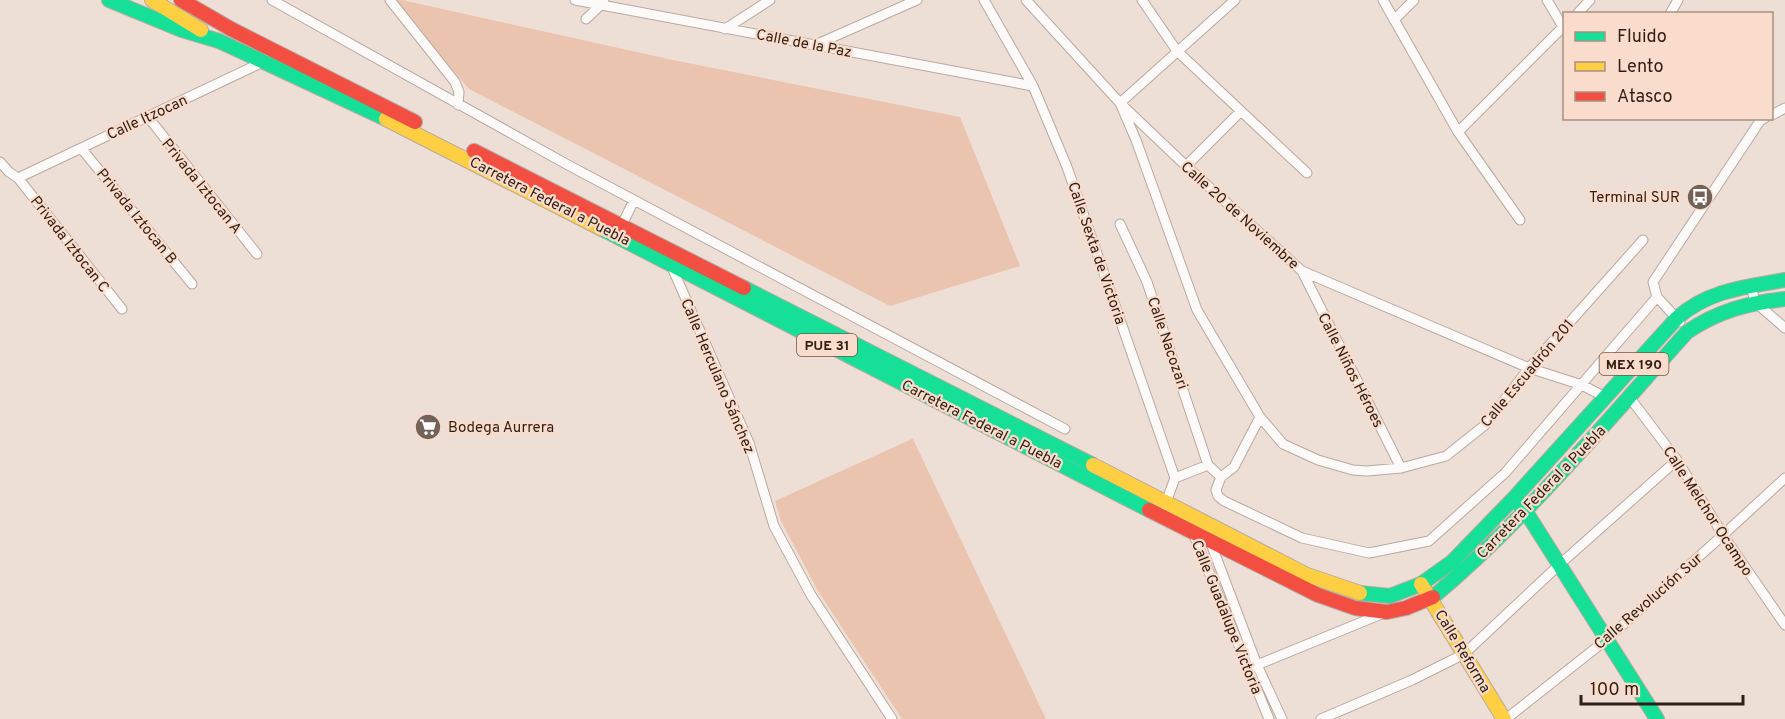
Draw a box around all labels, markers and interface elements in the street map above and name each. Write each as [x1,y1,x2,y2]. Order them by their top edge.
legend [1563,12,1773,120]
street label: Calle de la Paz [754,26,853,63]
text: Fluido [1617,26,1667,49]
text: Lento [1617,56,1663,79]
text: Atasco [1617,86,1673,109]
street label: Calle Itzocan [104,91,191,145]
street label: Privada Iztocan A [157,135,245,239]
street label: Carretera Federal a Puebla [466,153,633,251]
street label: Calle 20 de Noviembre [1176,158,1302,274]
street label: Privada Iztocan B [91,165,180,269]
street label: Calle Sexta de Victoria [1062,180,1129,327]
bus stop icon: Terminal SUR [1685,182,1715,212]
place label: Terminal SUR [1589,189,1680,208]
street label: Privada Iztocan C [25,193,112,297]
street label: Calle Nacozari [1142,295,1191,392]
street label: Calle Herculano Sánchez [675,296,758,457]
street label: Calle Niños Héroes [1313,310,1387,431]
street label: Calle Escuadrón 201 [1477,316,1579,432]
road number: PUE 31 [797,334,857,356]
road number: MEX 190 [1600,353,1668,375]
street label: Carretera Federal a Puebla [898,376,1065,474]
supermarket icon: Bodega Aurrera [413,412,443,442]
place label: Bodega Aurrera [448,419,554,438]
street label: Carretera Federal a Puebla [1473,422,1611,564]
street label: Calle Melchor Ocampo [1658,443,1756,580]
street label: Calle Guadalupe Victoria [1186,538,1265,698]
street label: Calle Revolución Sur [1591,550,1707,654]
street label: Calle Reforma [1429,607,1494,697]
scale bar [1581,668,1743,706]
text: 100 m [1590,679,1639,702]

